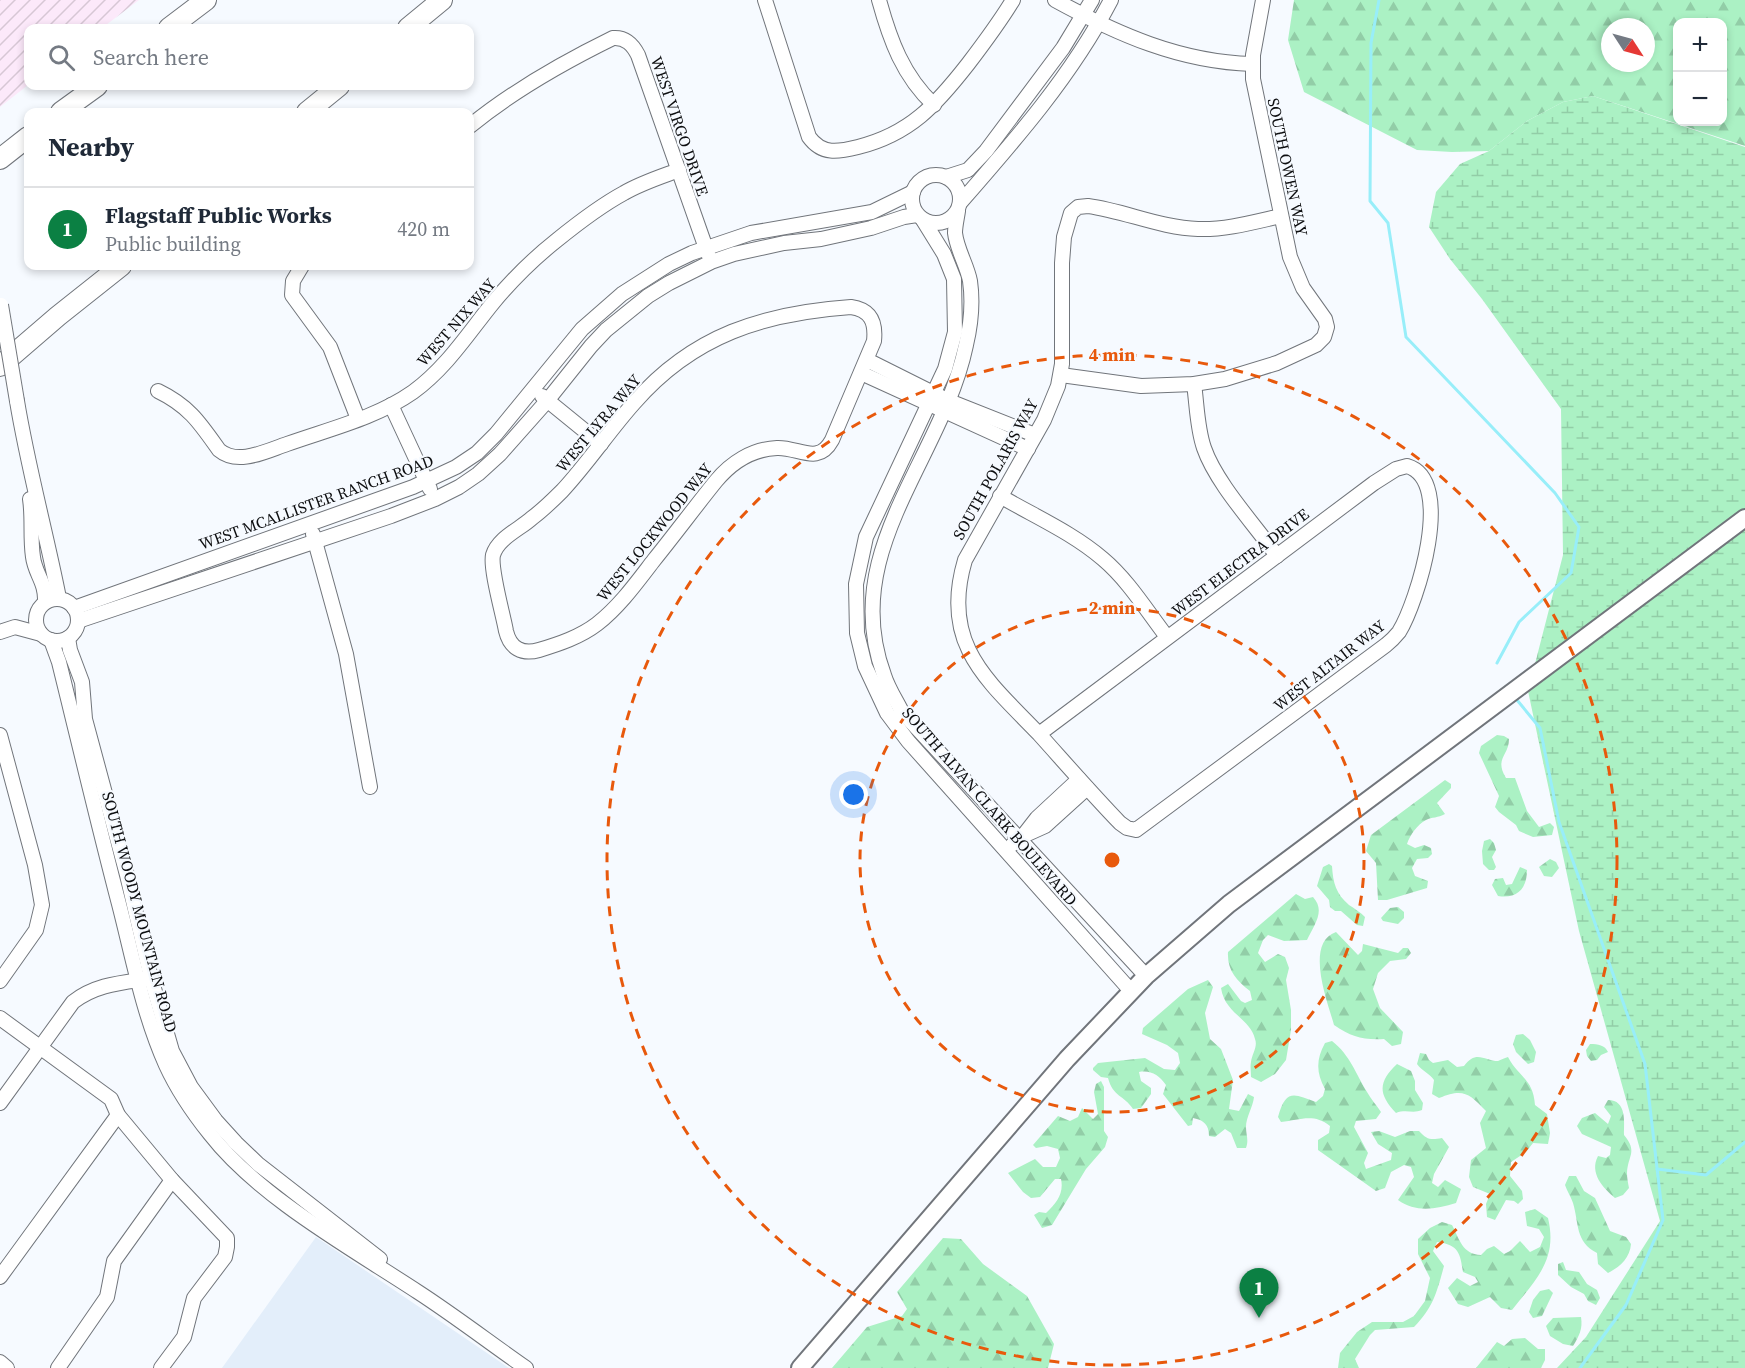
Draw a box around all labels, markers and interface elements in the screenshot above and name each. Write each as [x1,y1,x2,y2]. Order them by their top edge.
north arrow [1601,18,1655,72]
map controls [1673,18,1727,126]
button: + [1673,18,1727,72]
search box [24,24,474,90]
icon: search [45,41,78,74]
text: Search here [93,42,209,72]
street label: WEST VIRGO DRIVE [646,53,714,199]
button: − [1673,72,1727,126]
street label: SOUTH OWEN WAY [1263,96,1313,238]
text: Nearby [48,129,134,165]
text: Flagstaff Public Works [105,200,332,230]
text: 1 [62,215,73,243]
text: 420 m [397,215,450,243]
text: Public building [105,230,241,258]
street label: WEST NIX WAY [412,273,500,371]
text: 4 min [1089,342,1135,367]
street label: WEST LYRA WAY [551,369,645,477]
street label: SOUTH POLARIS WAY [947,395,1043,543]
street label: WEST MCALLISTER RANCH ROAD [196,449,436,555]
street label: WEST LOCKWOOD WAY [591,458,717,606]
street label: WEST ELECTRA DRIVE [1167,503,1314,621]
text: 2 min [1089,595,1135,620]
street label: WEST ALTAIR WAY [1268,614,1390,716]
street label: SOUTH ALVAN CLARK BOULEVARD [898,702,1082,910]
your location [839,780,868,809]
street label: SOUTH WOODY MOUNTAIN ROAD [97,789,183,1035]
centre of rings [1102,850,1122,870]
pin: 1 [1240,1268,1278,1318]

